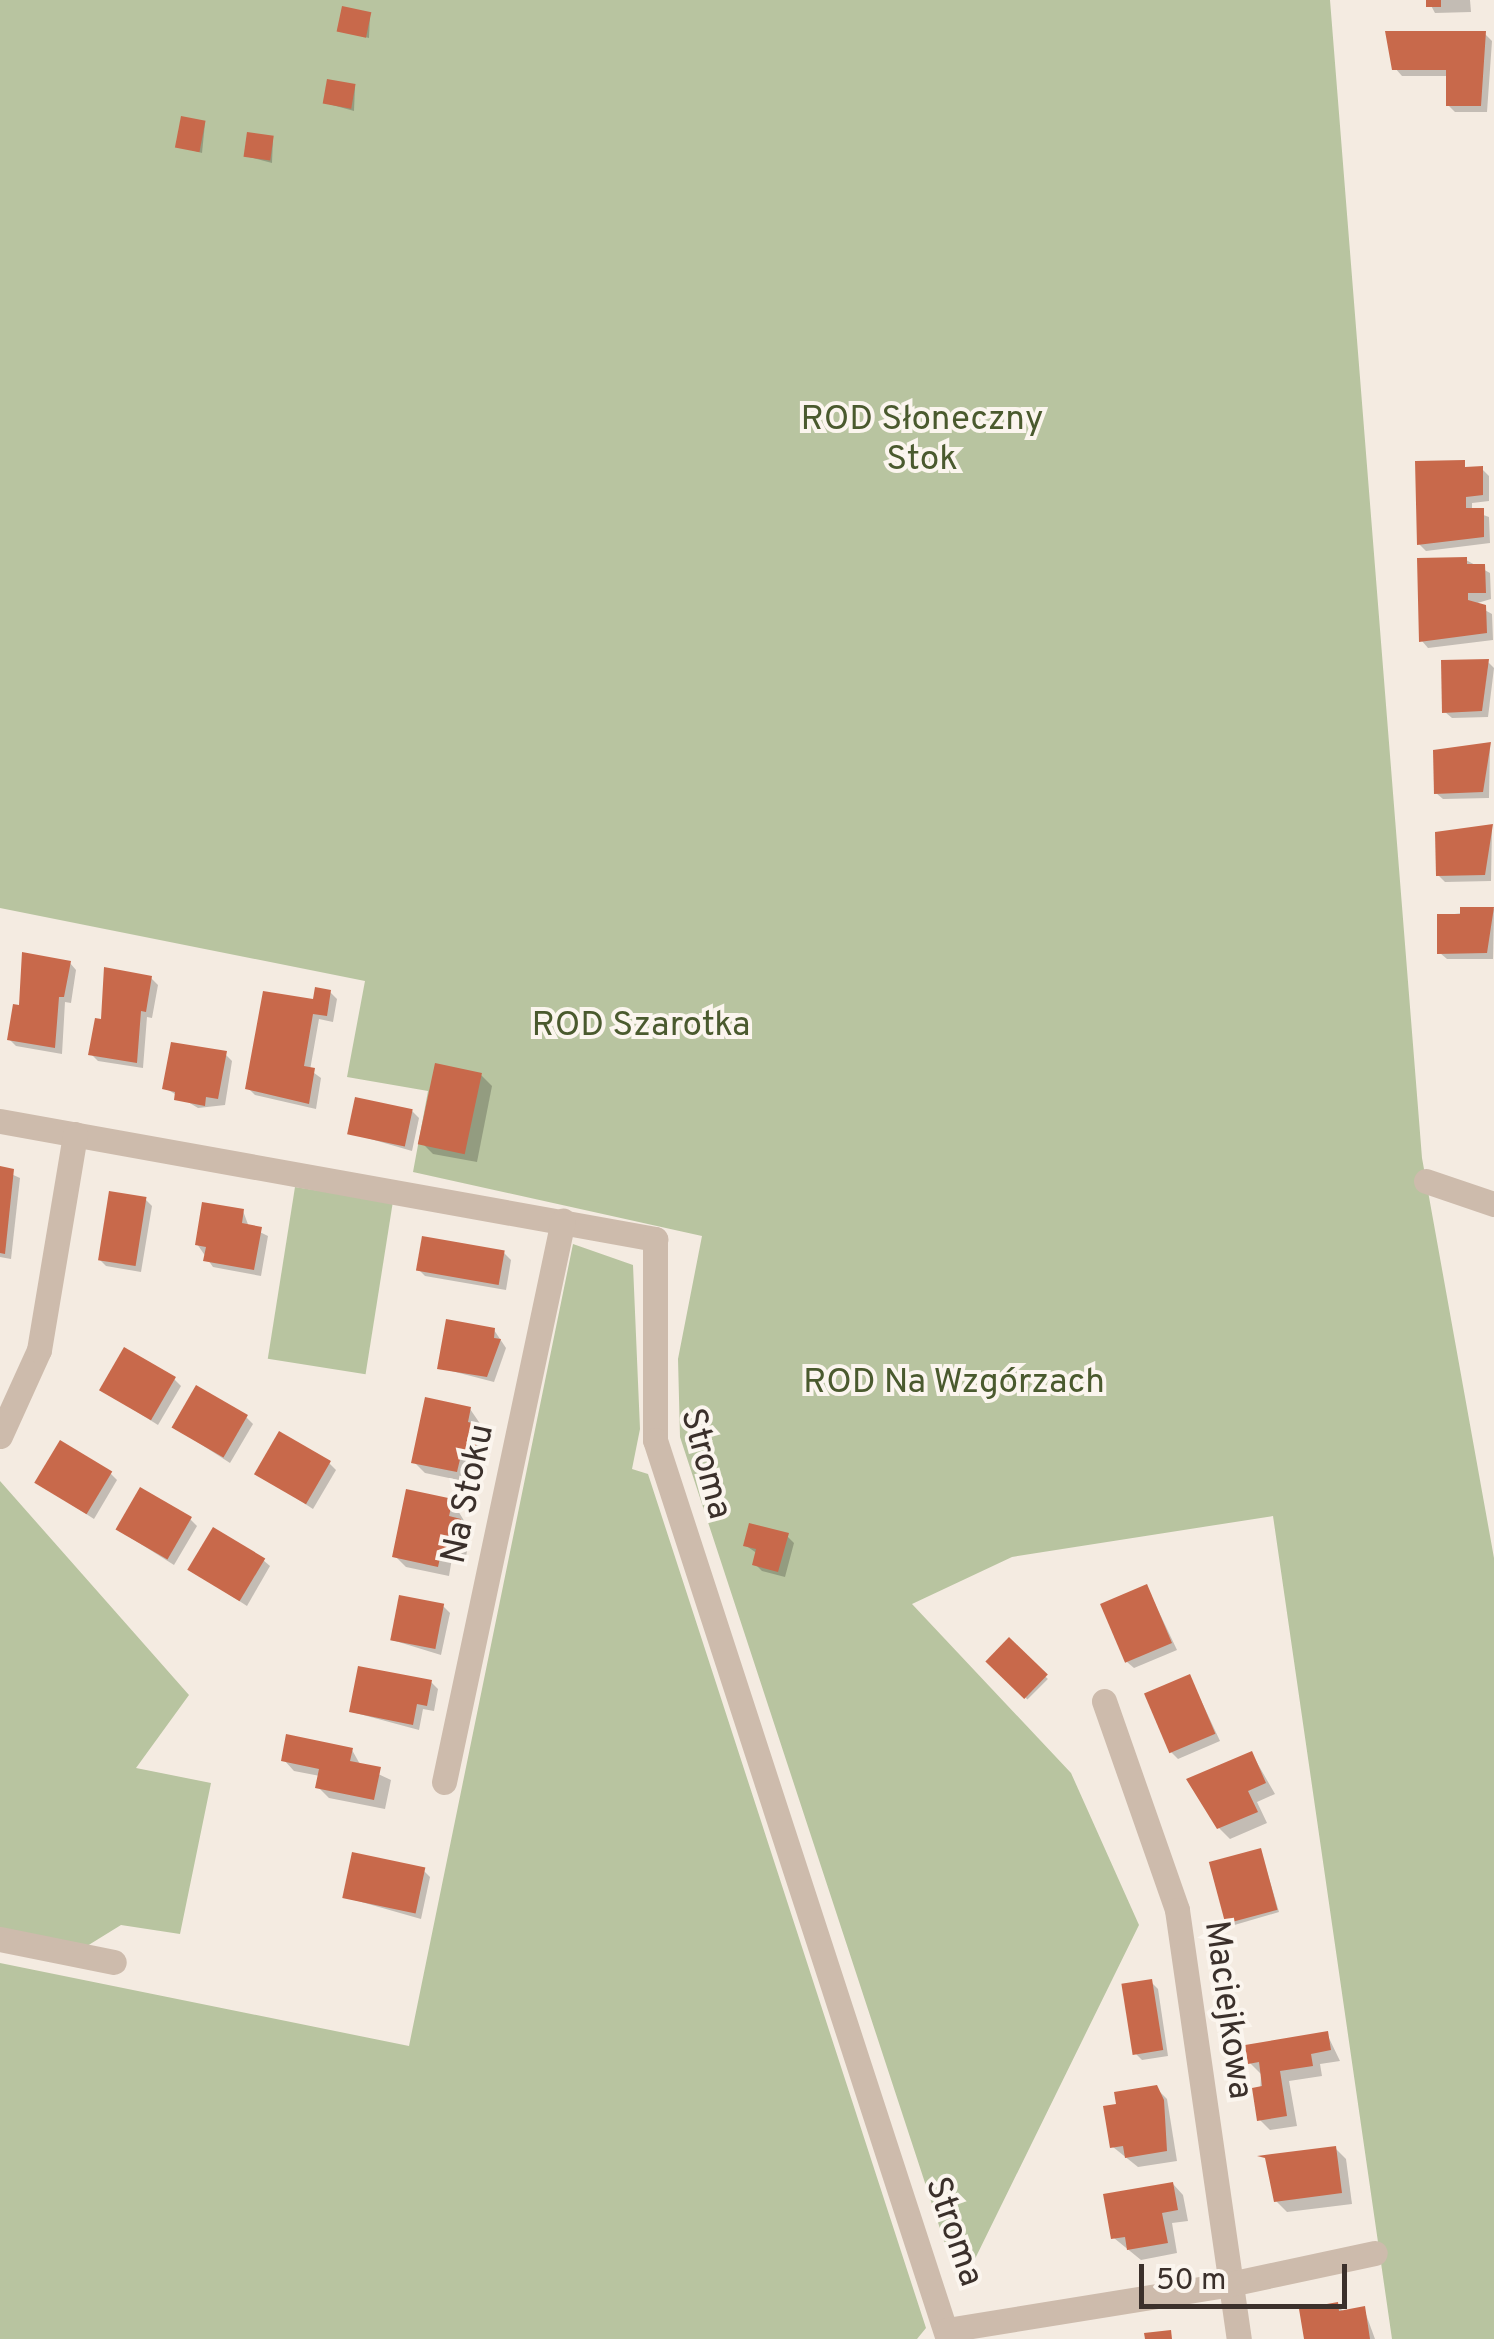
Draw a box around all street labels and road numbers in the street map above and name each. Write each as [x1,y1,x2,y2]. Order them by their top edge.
street label: Stroma [670,1404,740,1524]
street label: Na Stoku [434,1421,504,1567]
street label: Maciejkowa [1194,1918,1260,2102]
street label: Stroma [915,2172,991,2292]

